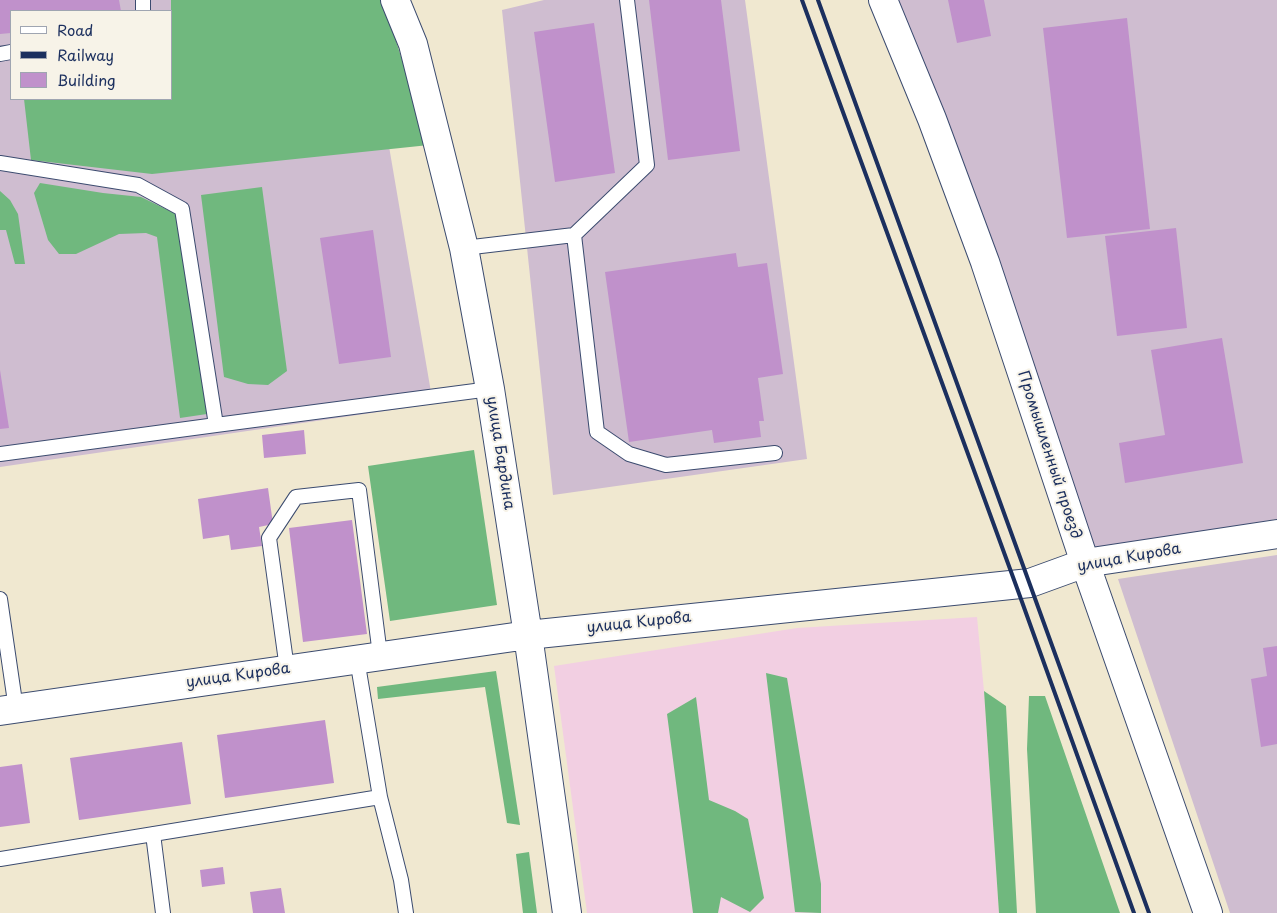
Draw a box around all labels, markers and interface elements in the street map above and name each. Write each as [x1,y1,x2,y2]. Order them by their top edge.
legend [10,10,172,100]
text: Road [57,18,93,41]
text: Railway [57,43,114,66]
text: Building [57,68,116,91]
street label: Промышленный проезд [1013,369,1085,541]
street label: улица Бардина [482,395,518,511]
street label: улица Кирова [1076,540,1182,576]
street label: улица Кирова [586,609,692,637]
street label: улица Кирова [185,660,291,692]

